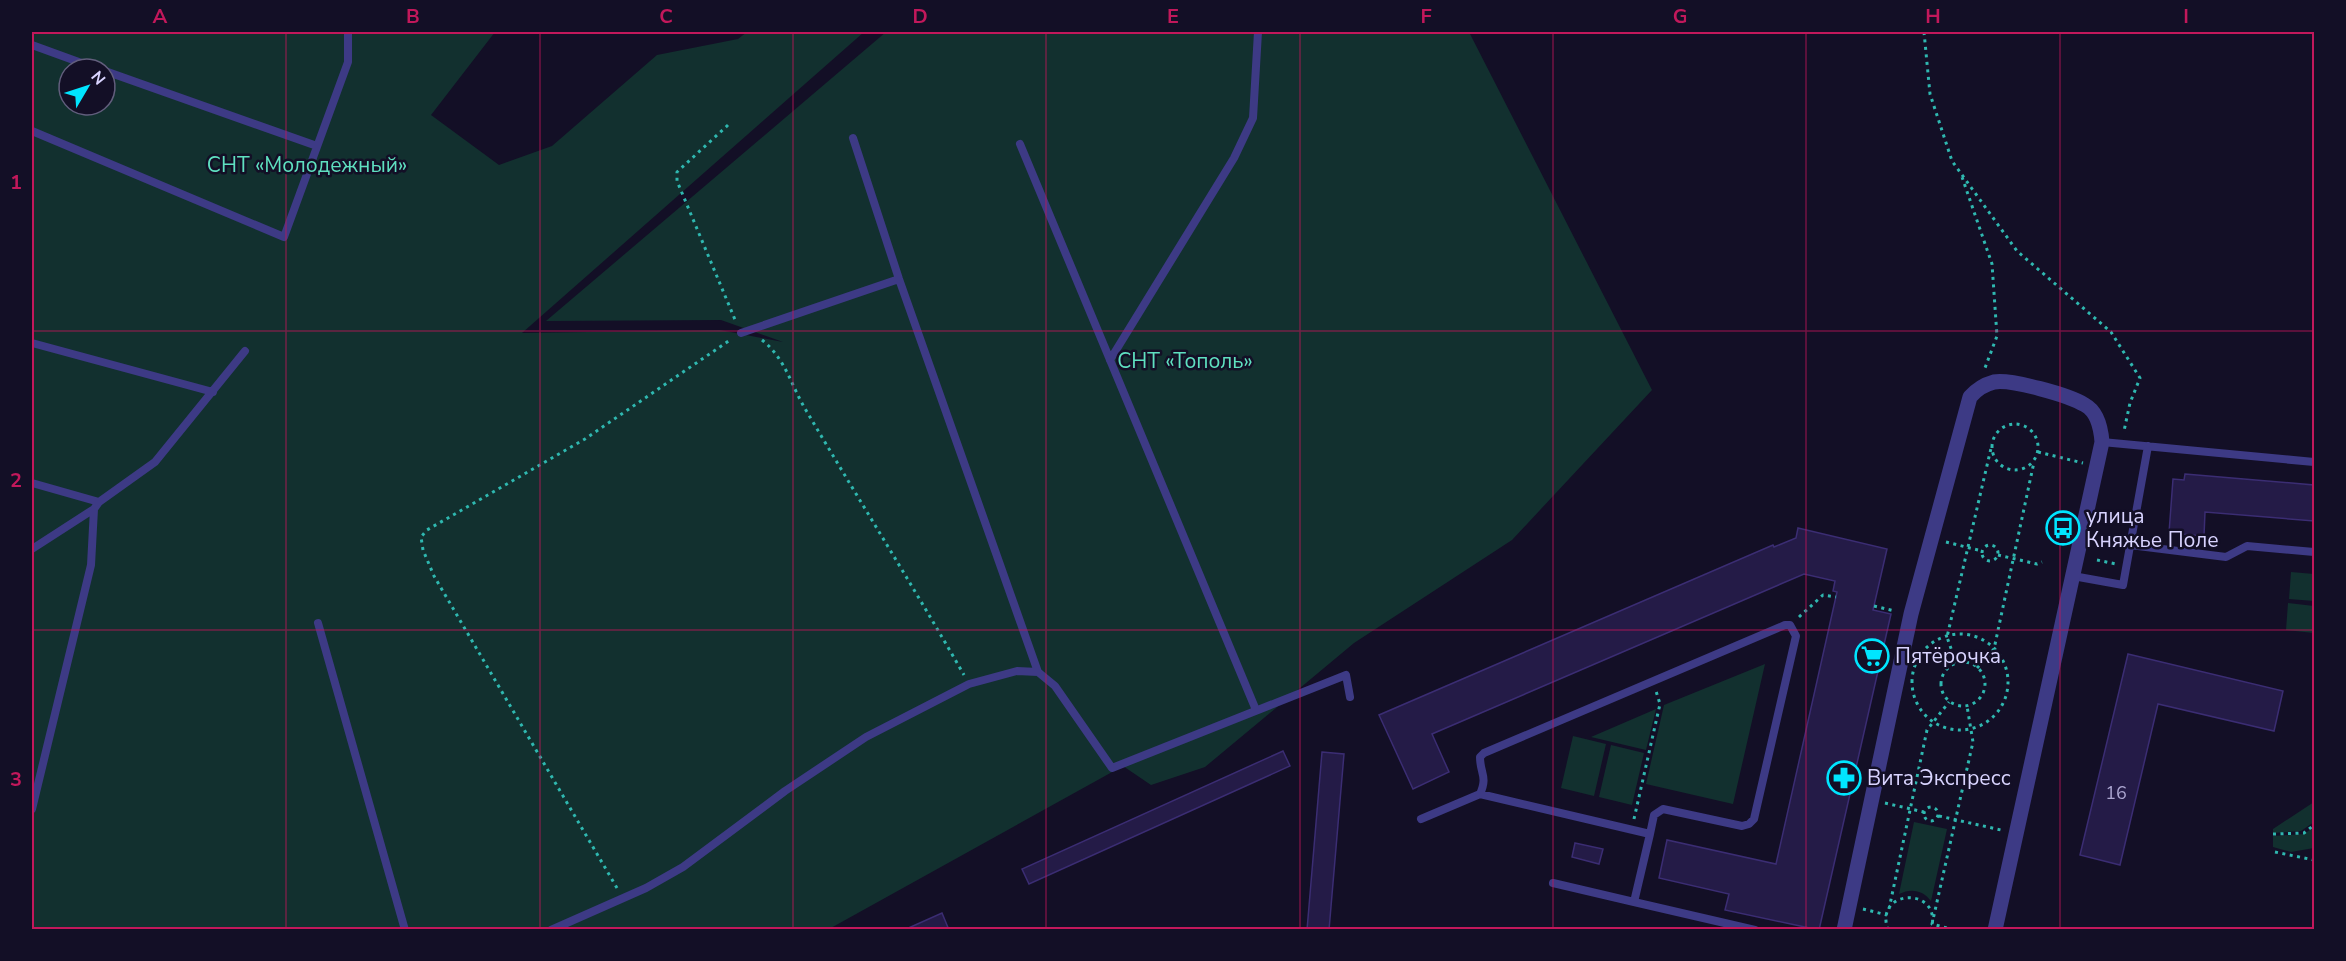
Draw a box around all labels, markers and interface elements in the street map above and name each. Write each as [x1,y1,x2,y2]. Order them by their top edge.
text: A [153,3,168,30]
text: B [406,3,420,30]
text: C [659,3,673,30]
text: D [912,3,928,30]
text: E [1167,3,1179,30]
text: F [1420,3,1432,30]
text: G [1673,3,1687,30]
text: H [1925,3,1941,30]
text: I [2183,3,2189,30]
north arrow [57,57,117,117]
text: N [86,67,110,90]
park label: СНТ «Молодежный» [207,151,407,179]
text: 1 [10,169,22,196]
park label: СНТ «Тополь» [1117,347,1253,375]
text: 2 [10,467,22,494]
place label: улица Княжье Поле [2086,502,2219,554]
bus stop icon: улица Княжье Поле [2045,510,2081,546]
supermarket icon: Пятёрочка [1854,638,1890,674]
place label: Пятёрочка [1895,642,2001,670]
pharmacy icon: Вита Экспресс [1826,760,1862,796]
place label: Вита Экспресс [1867,764,2011,792]
text: 3 [10,766,22,793]
house number: 16 [2105,781,2127,805]

